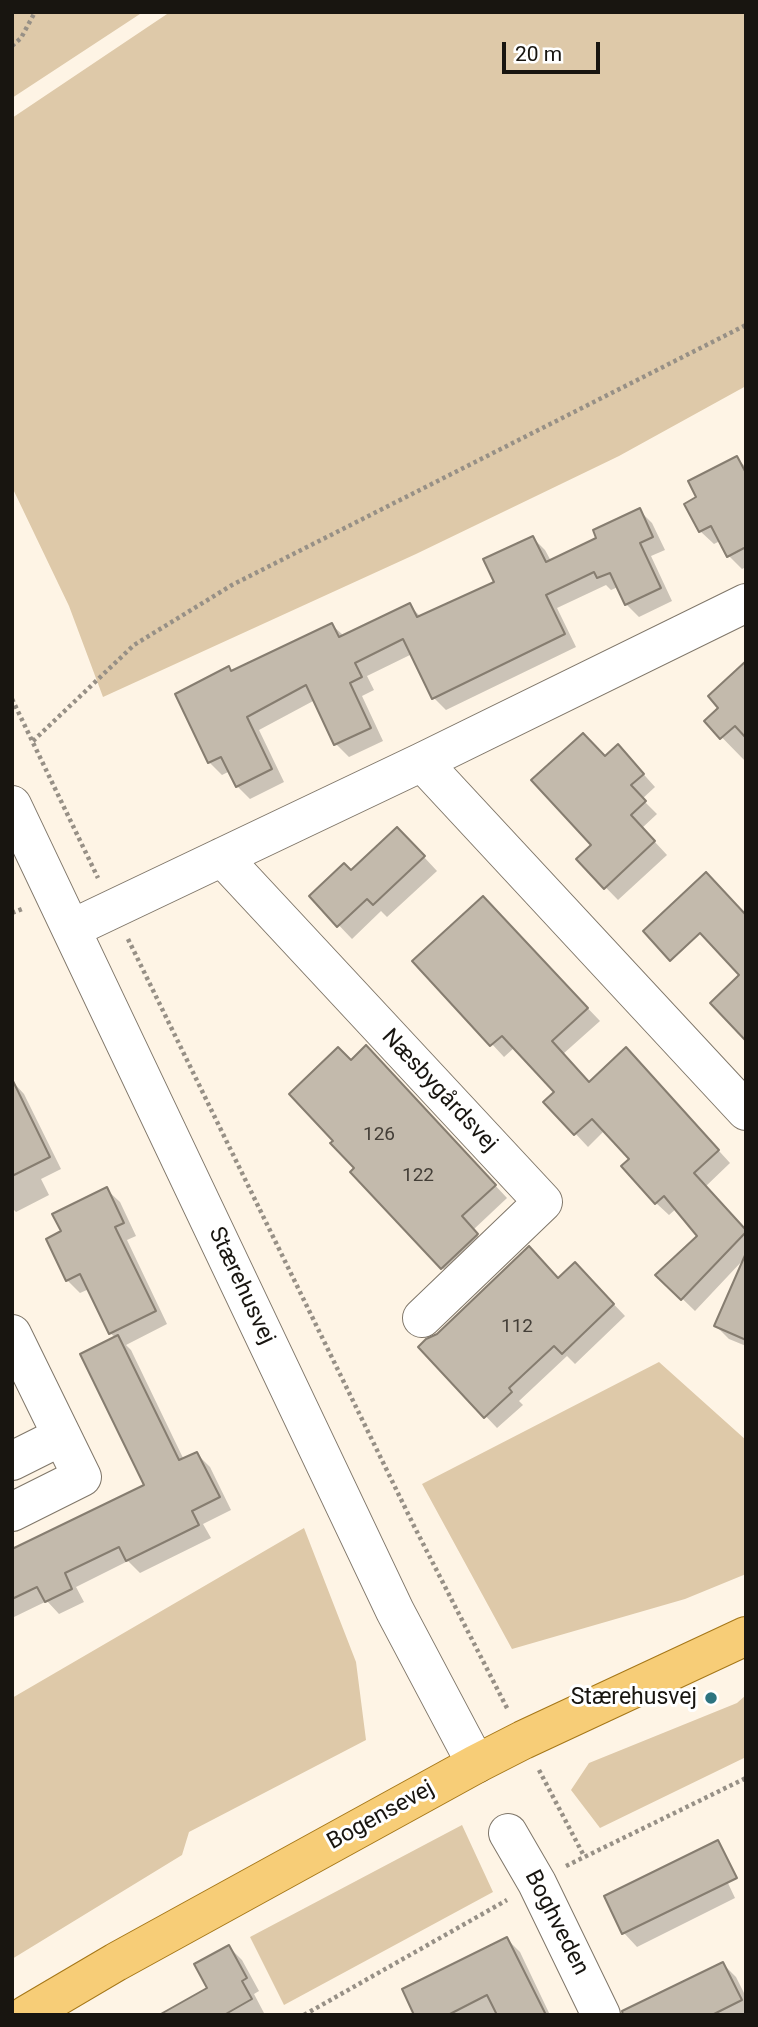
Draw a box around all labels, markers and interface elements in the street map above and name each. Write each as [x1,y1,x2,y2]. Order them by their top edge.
scale bar [506,28,604,72]
text: 20 m [515,42,562,66]
street label: Næsbygårdsvej [375,1024,503,1158]
house number: 126 [363,1124,395,1146]
house number: 122 [402,1165,434,1187]
street label: Stærehusvej [202,1223,280,1349]
house number: 112 [501,1316,533,1338]
place label: Stærehusvej [571,1684,697,1712]
marker: Stærehusvej [703,1690,719,1706]
street label: Bogensevej [323,1775,439,1857]
street label: Boghveden [518,1866,594,1980]

